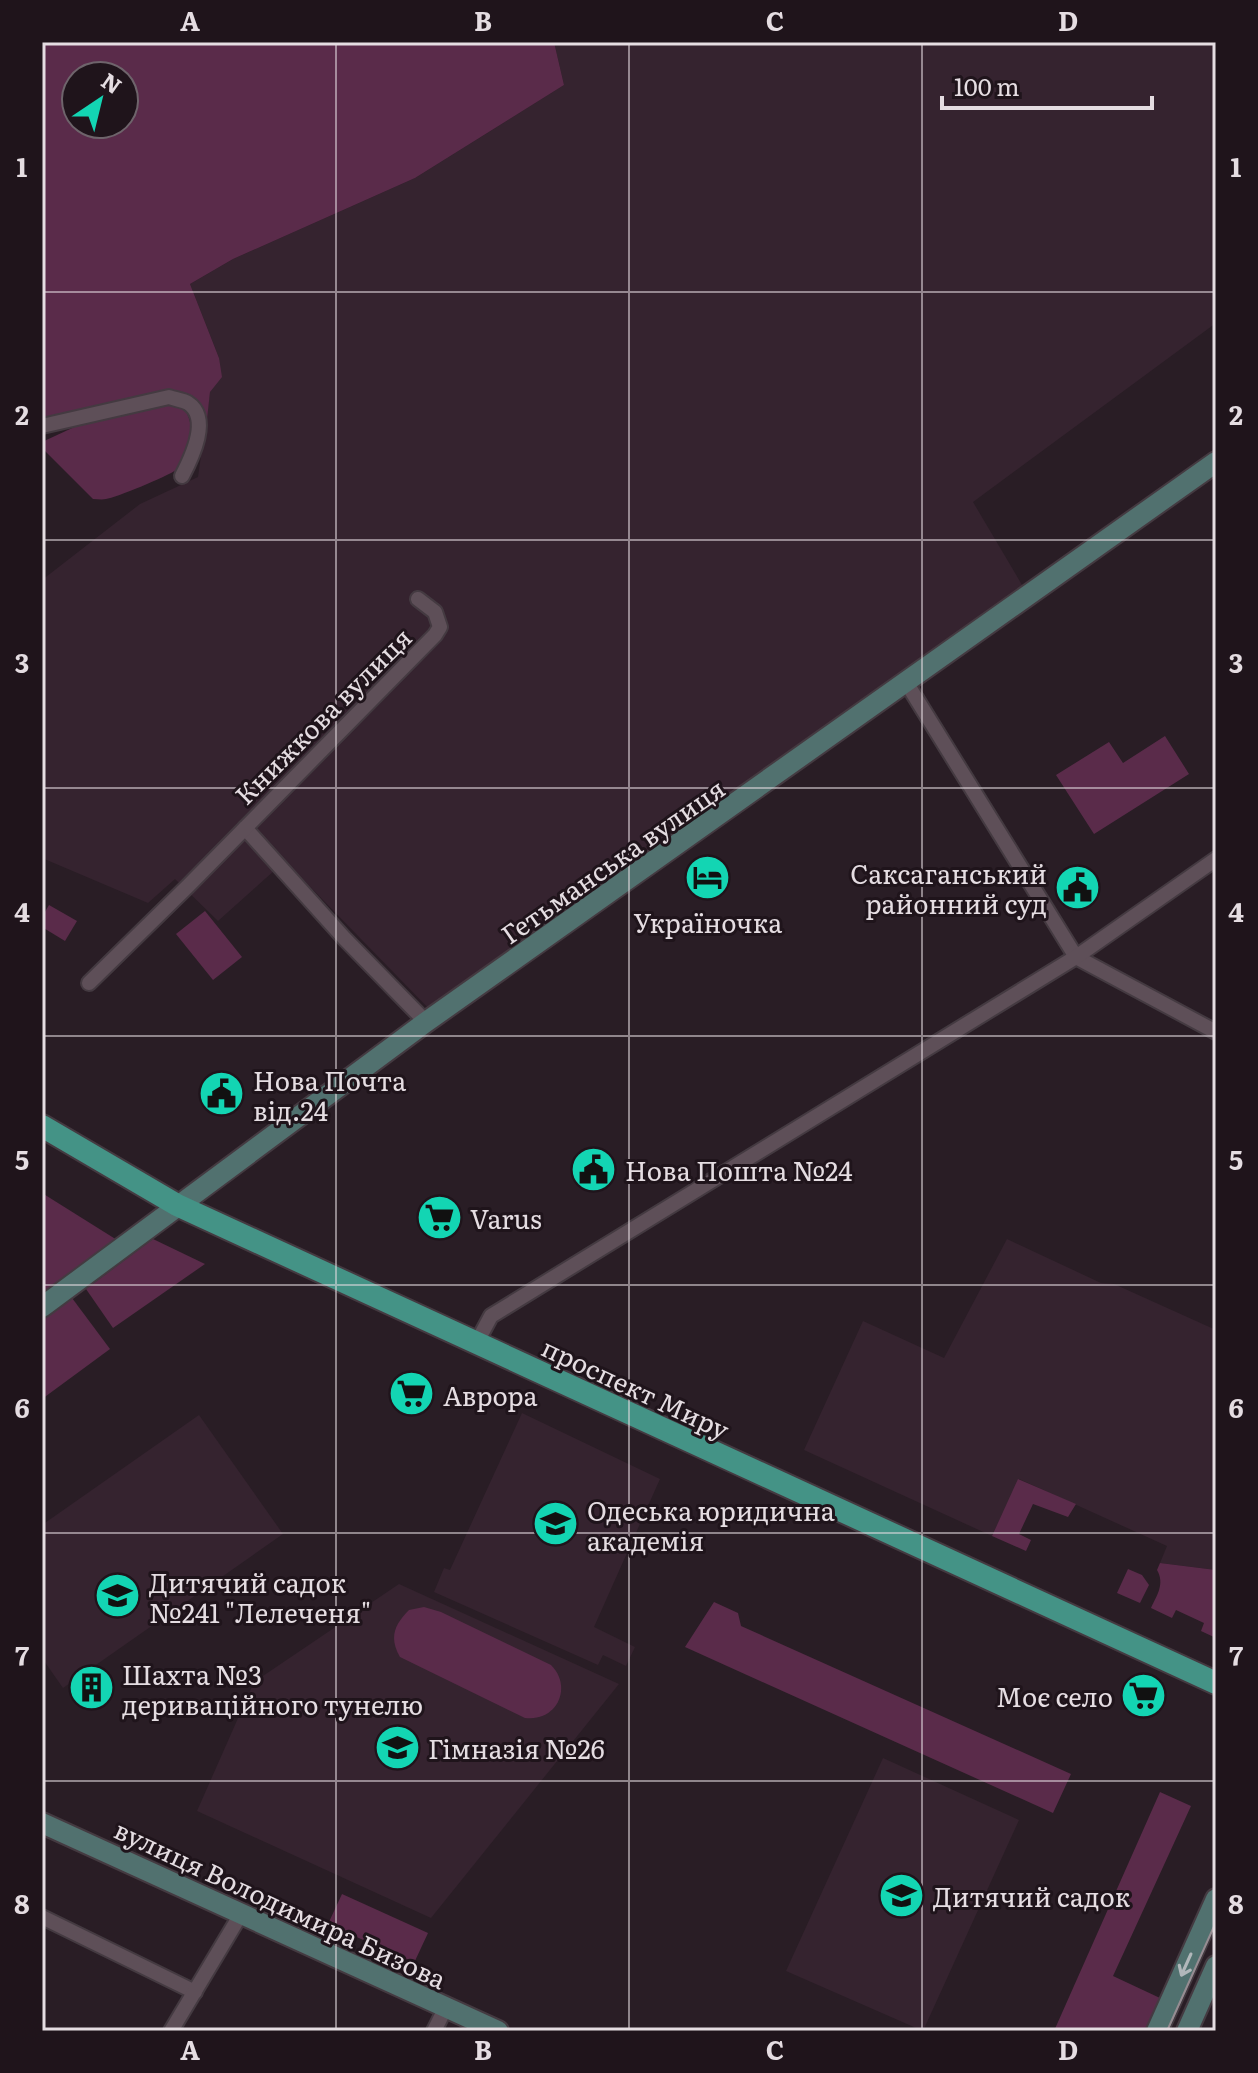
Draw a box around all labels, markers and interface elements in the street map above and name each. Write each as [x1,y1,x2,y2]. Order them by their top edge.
text: A [180,0,200,39]
text: B [474,0,492,39]
text: C [766,0,784,39]
text: D [1058,0,1078,39]
north arrow [60,60,140,140]
scale bar [942,60,1152,110]
text: N [95,64,129,101]
text: 100 m [954,68,1020,103]
text: 1 [17,146,28,185]
text: 1 [1231,146,1242,185]
text: 2 [15,394,29,433]
text: 2 [1229,394,1243,433]
street label: Книжкова вулиця [225,618,419,812]
text: 3 [15,642,29,681]
text: 3 [1229,642,1243,681]
street label: Гетьманська вулиця [492,768,732,952]
place label: Саксаганський районний суд [850,853,1047,922]
hotel icon: Україночка [684,854,732,902]
public building icon: Саксаганський районний суд [1054,863,1102,911]
text: 4 [14,891,30,930]
text: 4 [1228,891,1244,930]
place label: Україночка [634,902,782,941]
place label: Нова Почта від.24 [253,1060,406,1129]
public building icon: Нова Почта від.24 [198,1070,246,1118]
text: 5 [15,1139,29,1178]
text: 5 [1229,1139,1243,1178]
public building icon: Нова Пошта №24 [570,1145,618,1193]
place label: Нова Пошта №24 [625,1150,853,1189]
supermarket icon: Varus [415,1193,463,1241]
place label: Varus [470,1198,542,1237]
street label: проспект Миру [536,1326,736,1448]
supermarket icon: Аврора [388,1370,436,1418]
place label: Аврора [443,1375,538,1414]
text: 6 [14,1387,30,1426]
text: 6 [1228,1387,1244,1426]
place label: Одеська юридична академія [587,1490,835,1559]
school or university icon: Одеська юридична академія [532,1500,580,1548]
place label: Дитячий садок №241 "Лелеченя" [149,1562,371,1631]
school or university icon: Дитячий садок №241 "Лелеченя" [94,1572,142,1620]
text: 7 [15,1635,29,1674]
text: 7 [1229,1635,1243,1674]
place label: Шахта №3 дериваційного тунелю [122,1654,423,1723]
building icon: Шахта №3 дериваційного тунелю [67,1664,115,1712]
supermarket icon: Моє село [1120,1671,1168,1719]
place label: Моє село [996,1676,1113,1715]
school or university icon: Гімназія №26 [373,1723,421,1771]
place label: Гімназія №26 [428,1728,605,1767]
street label: вулиця Володимира Бизова [109,1809,453,1997]
school or university icon: Дитячий садок [878,1871,926,1919]
place label: Дитячий садок [933,1876,1131,1915]
text: 8 [14,1883,30,1922]
text: 8 [1228,1883,1244,1922]
one-way arrow [1178,1952,1193,1977]
text: A [180,2029,200,2068]
text: B [474,2029,492,2068]
text: C [766,2029,784,2068]
text: D [1058,2029,1078,2068]

